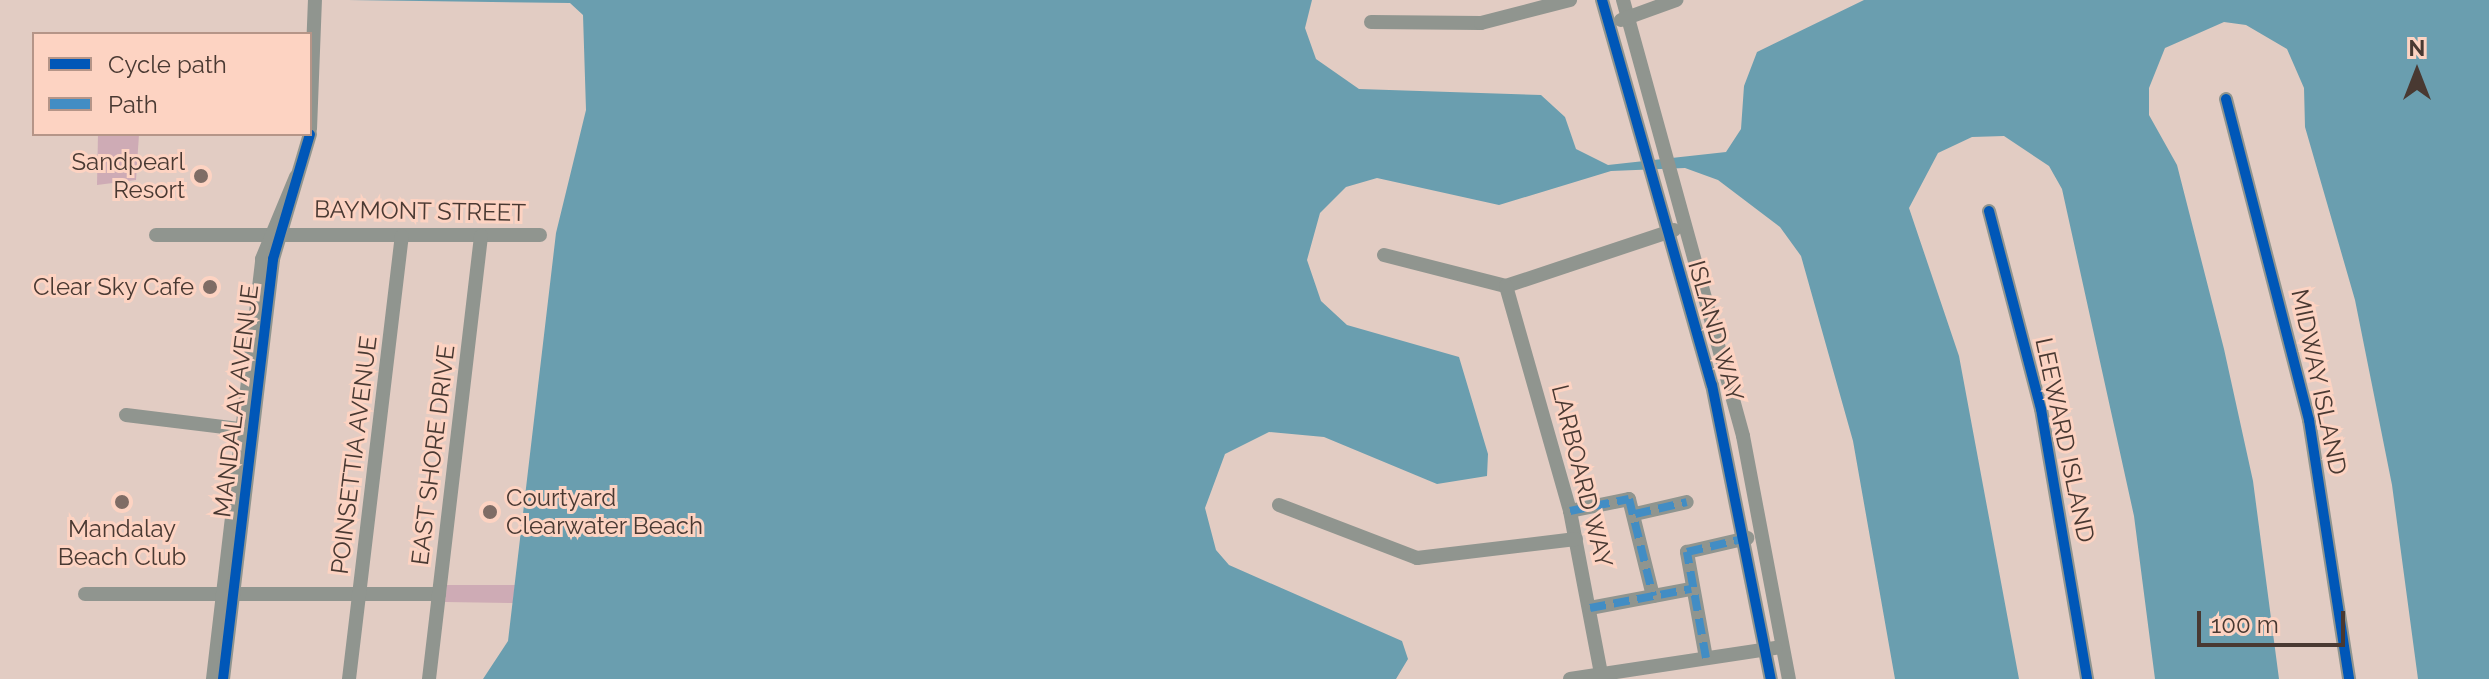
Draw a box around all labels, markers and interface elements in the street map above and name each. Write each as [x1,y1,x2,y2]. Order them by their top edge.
legend [32,32,312,136]
north arrow [2377,32,2457,112]
text: N [2409,35,2425,61]
text: Cycle path [108,50,227,79]
text: Path [108,90,158,119]
place label: Sandpearl Resort [72,148,185,204]
marker: Sandpearl Resort [192,167,210,185]
street label: BAYMONT STREET [313,195,527,227]
street label: ISLAND WAY [1682,257,1750,405]
place label: Clear Sky Cafe [32,273,194,301]
marker: Clear Sky Cafe [201,278,219,296]
street label: MANDALAY AVENUE [207,282,265,520]
street label: MIDWAY ISLAND [2285,286,2353,478]
street label: POINSETTIA AVENUE [325,334,383,576]
street label: LEEWARD ISLAND [2029,335,2101,545]
street label: EAST SHORE DRIVE [405,343,461,567]
street label: LARBOARD WAY [1545,381,1619,571]
place label: Courtyard Clearwater Beach [506,484,704,540]
marker: Mandalay Beach Club [113,493,131,511]
marker: Courtyard Clearwater Beach [481,503,499,521]
place label: Mandalay Beach Club [58,515,186,571]
scale bar [2201,595,2349,645]
text: 100 m [2211,610,2279,639]

